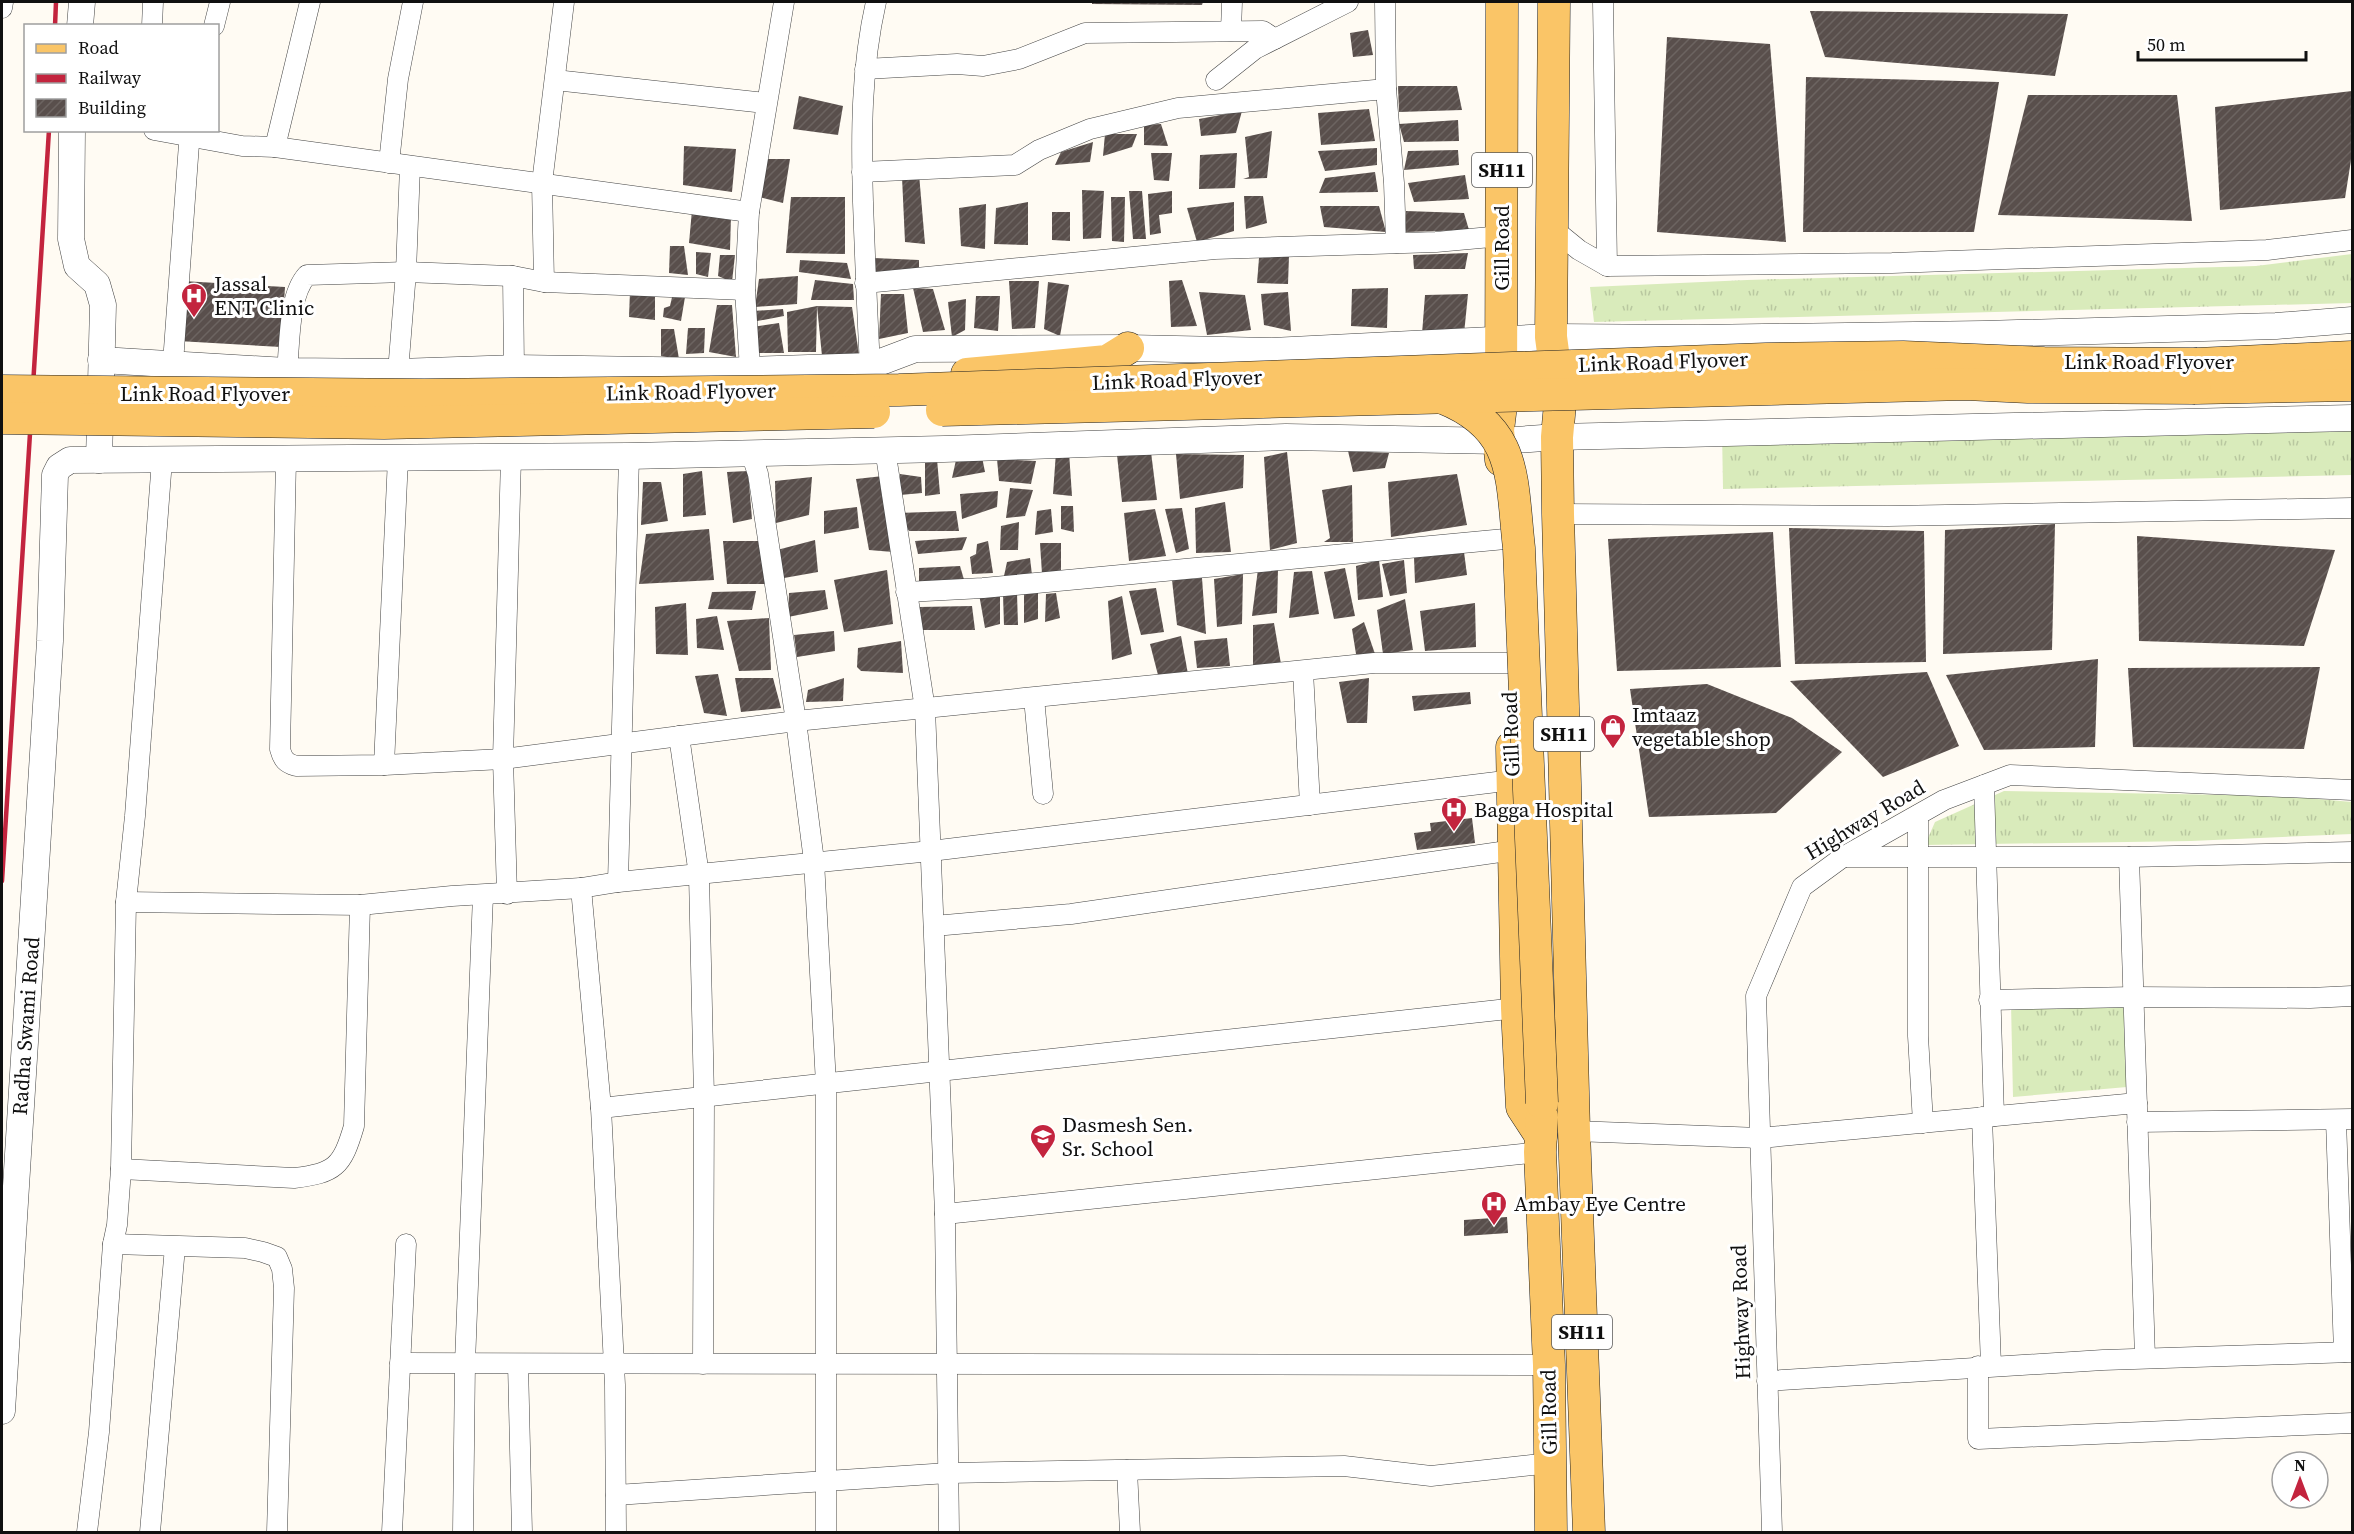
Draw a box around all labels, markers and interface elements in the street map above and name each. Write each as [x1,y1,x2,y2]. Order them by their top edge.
legend [24,24,219,132]
scale bar [2138,24,2306,62]
text: 50 m [2147,32,2185,57]
text: Road [78,35,119,60]
text: Railway [78,65,142,90]
text: Building [78,95,146,120]
road number: SH11 [1472,153,1532,187]
street label: Gill Road [1487,205,1516,291]
place label: Jassal ENT Clinic [213,269,314,322]
hospital icon: Jassal ENT Clinic [179,281,209,319]
street label: Link Road Flyover [1577,344,1749,379]
street label: Link Road Flyover [2064,347,2234,376]
street label: Link Road Flyover [1091,362,1263,397]
street label: Link Road Flyover [606,376,776,407]
street label: Link Road Flyover [120,379,290,408]
street label: Gill Road [1495,691,1526,777]
place label: Imtaaz vegetable shop [1632,700,1771,753]
shop icon: Imtaaz vegetable shop [1598,712,1628,750]
road number: SH11 [1534,717,1594,751]
street label: Highway Road [1799,772,1930,867]
hospital icon: Bagga Hospital [1439,795,1469,833]
place label: Bagga Hospital [1474,795,1613,824]
street label: Radha Swami Road [5,936,46,1116]
place label: Dasmesh Sen. Sr. School [1062,1110,1193,1163]
school or university icon: Dasmesh Sen. Sr. School [1028,1122,1058,1160]
hospital icon: Ambay Eye Centre [1479,1189,1509,1227]
place label: Ambay Eye Centre [1514,1189,1686,1218]
street label: Highway Road [1724,1244,1757,1380]
road number: SH11 [1552,1315,1612,1349]
street label: Gill Road [1533,1369,1564,1455]
north arrow [2270,1450,2330,1510]
text: N [2294,1454,2306,1476]

